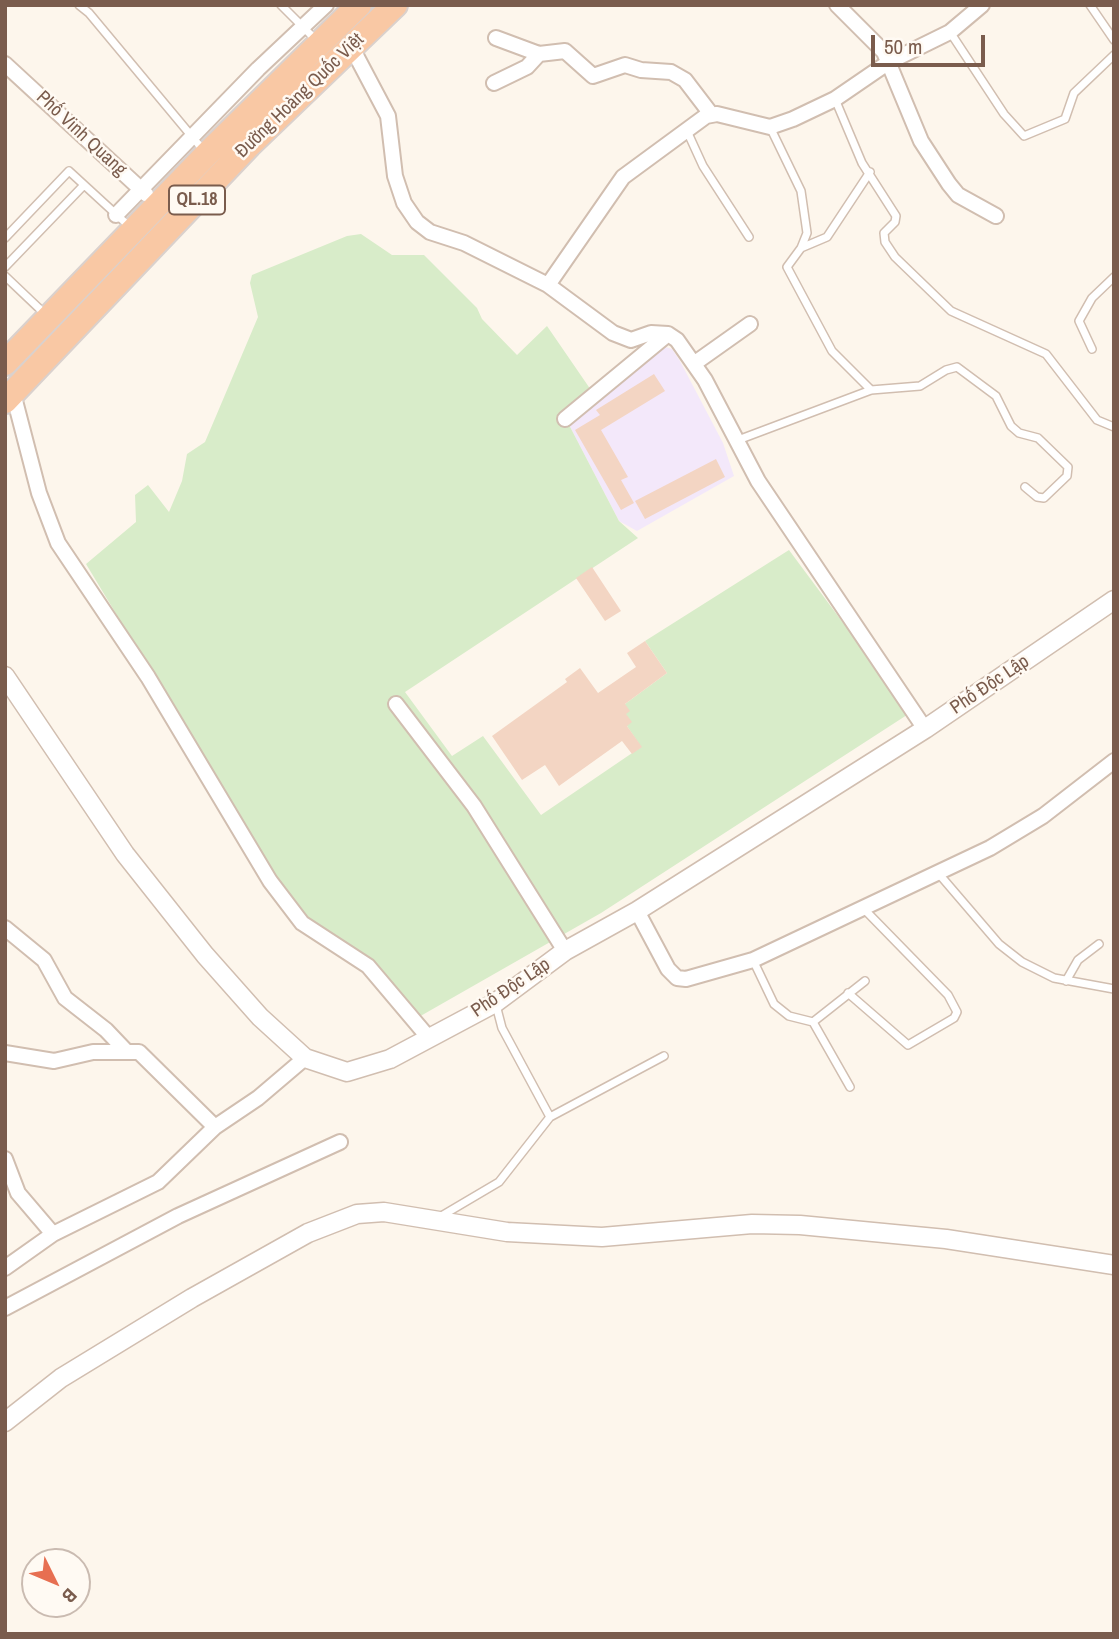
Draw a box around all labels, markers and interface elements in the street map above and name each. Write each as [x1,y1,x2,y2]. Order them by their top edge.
scale bar [874,21,988,65]
street label: Đường Hoàng Quốc Việt [231,29,369,163]
text: 50 m [884,32,922,61]
street label: Phố Vinh Quang [31,86,131,182]
road number: QL.18 [169,186,225,215]
street label: Phố Độc Lập [946,650,1034,720]
street label: Phố Độc Lập [467,953,555,1023]
north arrow [21,1548,91,1618]
text: B [57,1583,83,1609]

